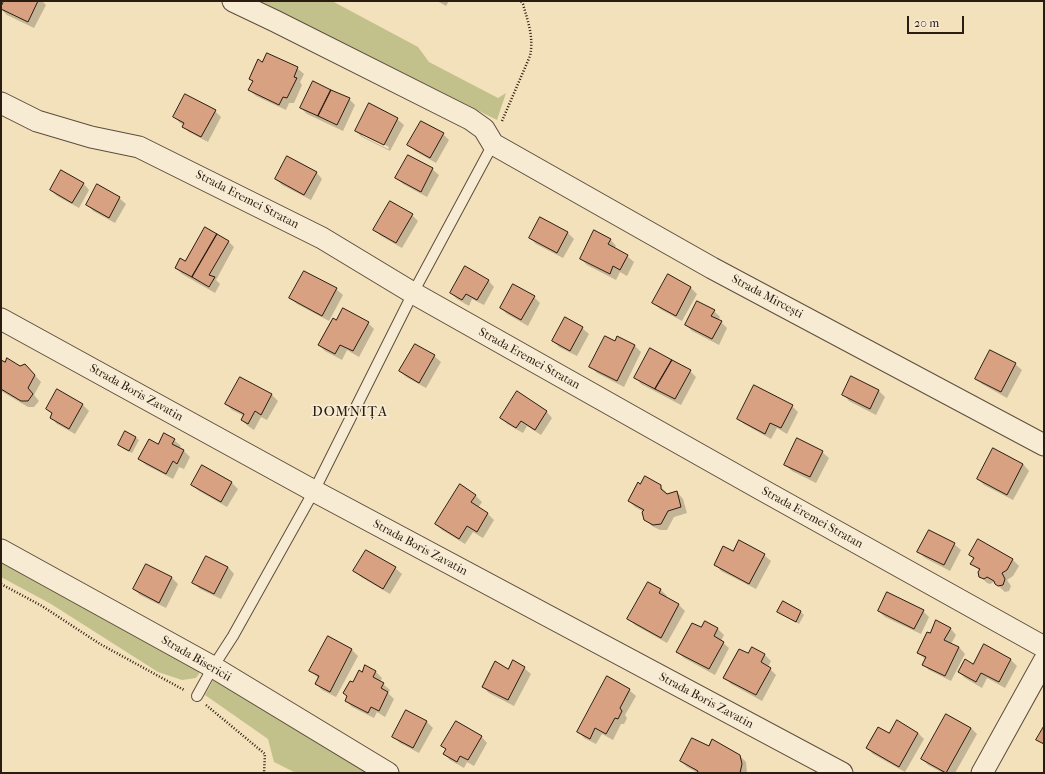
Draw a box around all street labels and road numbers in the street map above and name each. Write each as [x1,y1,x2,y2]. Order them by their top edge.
street label: Strada Eremei Stratan [193,168,301,232]
street label: Strada Mircești [729,272,805,322]
street label: Strada Eremei Stratan [476,325,582,393]
street label: Strada Boris Zavatin [87,361,185,425]
street label: Strada Eremei Stratan [759,484,865,552]
street label: Strada Boris Zavatin [370,517,470,579]
street label: Strada Bisericii [158,633,234,685]
street label: Strada Boris Zavatin [656,670,756,732]

